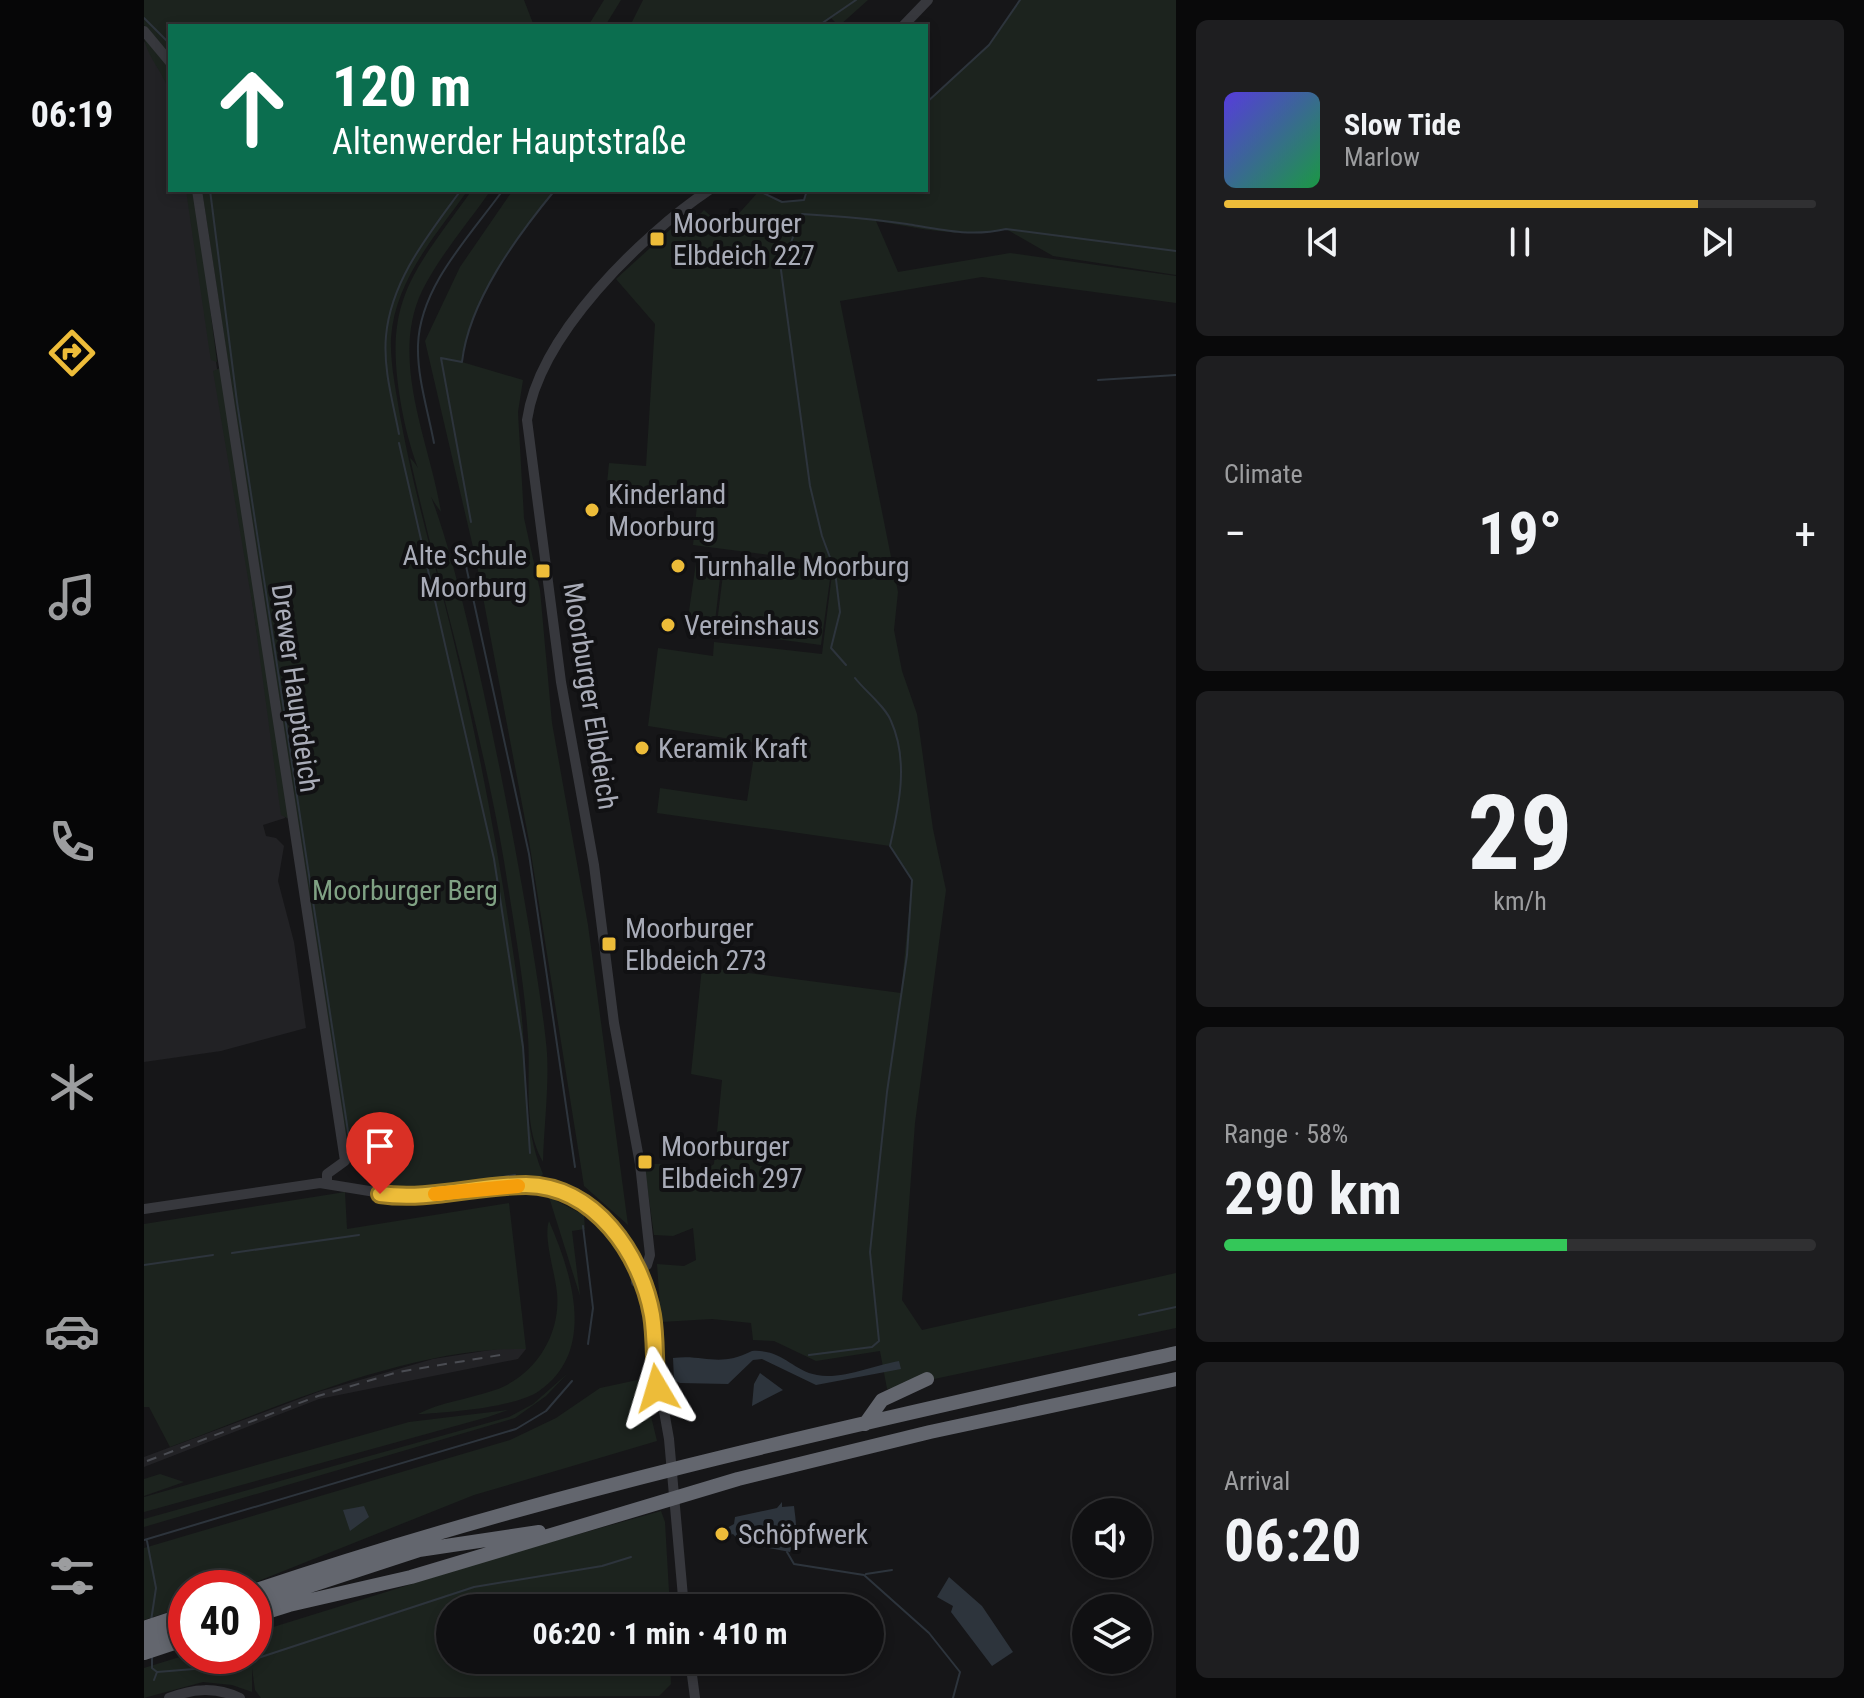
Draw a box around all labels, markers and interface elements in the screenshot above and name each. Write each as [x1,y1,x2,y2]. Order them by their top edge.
text: 120 m [332,54,471,120]
icon: ahead [200,56,304,160]
text: 06:19 [31,94,113,136]
text: Slow Tide [1344,107,1461,142]
text: Altenwerder Hauptstraße [332,121,686,163]
text: Marlow [1344,142,1420,172]
place label: Moorburger Elbdeich 227 [673,207,815,272]
icon: previous [1301,220,1345,264]
icon: pause [1498,220,1542,264]
icon: next [1695,220,1739,264]
marker: Moorburger Elbdeich 227 [648,230,666,248]
icon: directions [44,325,100,381]
text: Climate [1224,459,1303,489]
place label: Kinderland Moorburg [608,478,726,543]
text: 19° [1478,498,1562,569]
marker: Kinderland Moorburg [583,501,601,519]
text: − [1224,508,1246,560]
text: + [1794,508,1816,560]
place label: Alte Schule Moorburg [403,539,527,604]
place label: Turnhalle Moorburg [694,550,909,583]
marker: Turnhalle Moorburg [669,557,687,575]
marker: Alte Schule Moorburg [534,562,552,580]
icon: music [44,569,100,625]
street label: Moorburger Elbdeich [556,580,625,812]
street label: Drewer Hauptdeich [265,582,326,794]
place label: Vereinshaus [684,609,820,642]
marker: Vereinshaus [659,616,677,634]
place label: Keramik Kraft [658,732,808,765]
marker: Keramik Kraft [633,739,651,757]
text: 29 [1467,773,1573,894]
icon: phone [44,814,100,870]
park label: Moorburger Berg [312,874,498,907]
text: km/h [1493,886,1547,916]
place label: Moorburger Elbdeich 273 [625,912,767,977]
marker: Moorburger Elbdeich 273 [600,935,618,953]
icon: climate [44,1059,100,1115]
pin [346,1112,414,1194]
text: Range · 58% [1224,1119,1348,1149]
icon: arrive [358,1124,402,1168]
place label: Moorburger Elbdeich 297 [661,1130,803,1195]
marker: Moorburger Elbdeich 297 [636,1153,654,1171]
text: 290 km [1224,1158,1402,1229]
icon: car [44,1303,100,1359]
position arrow [615,1346,699,1430]
text: Arrival [1224,1466,1290,1496]
map controls [1072,1498,1152,1674]
button: sound [1072,1498,1152,1578]
text: 06:20 [1224,1505,1362,1576]
place label: Schöpfwerk [738,1518,869,1551]
marker: Schöpfwerk [713,1525,731,1543]
icon: filters [44,1548,100,1604]
speed limit sign: 40 [168,1570,272,1674]
button: layers [1072,1594,1152,1674]
text: 06:20 · 1 min · 410 m [533,1616,787,1651]

